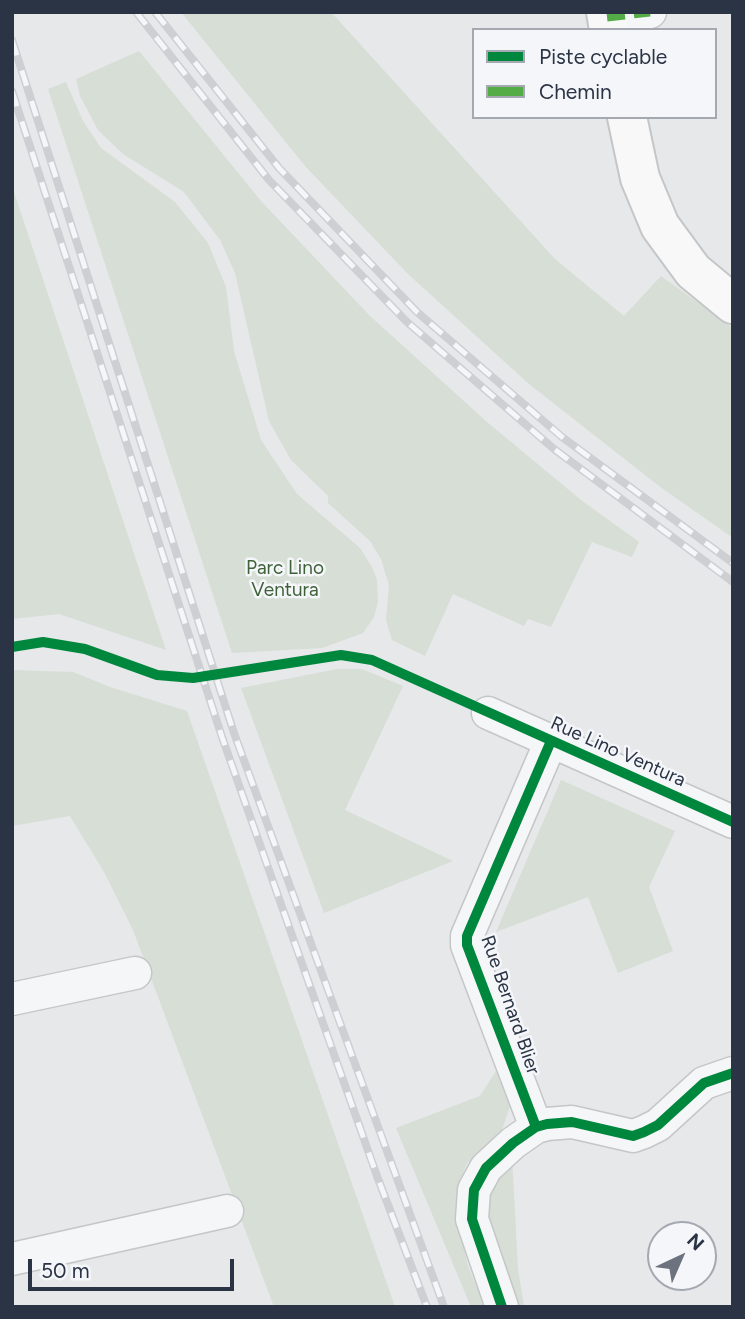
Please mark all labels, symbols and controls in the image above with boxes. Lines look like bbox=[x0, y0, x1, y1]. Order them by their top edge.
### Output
legend bbox=[472, 28, 717, 119]
text: Piste cyclable bbox=[539, 44, 667, 69]
text: Chemin bbox=[539, 79, 612, 104]
park label: Parc Lino Ventura bbox=[246, 557, 324, 601]
street label: Rue Lino Ventura bbox=[547, 712, 689, 792]
street label: Rue Bernard Blier bbox=[476, 933, 544, 1077]
north arrow bbox=[647, 1221, 717, 1291]
text: N bbox=[682, 1229, 709, 1255]
scale bar bbox=[32, 1246, 238, 1290]
text: 50 m bbox=[41, 1258, 90, 1283]

